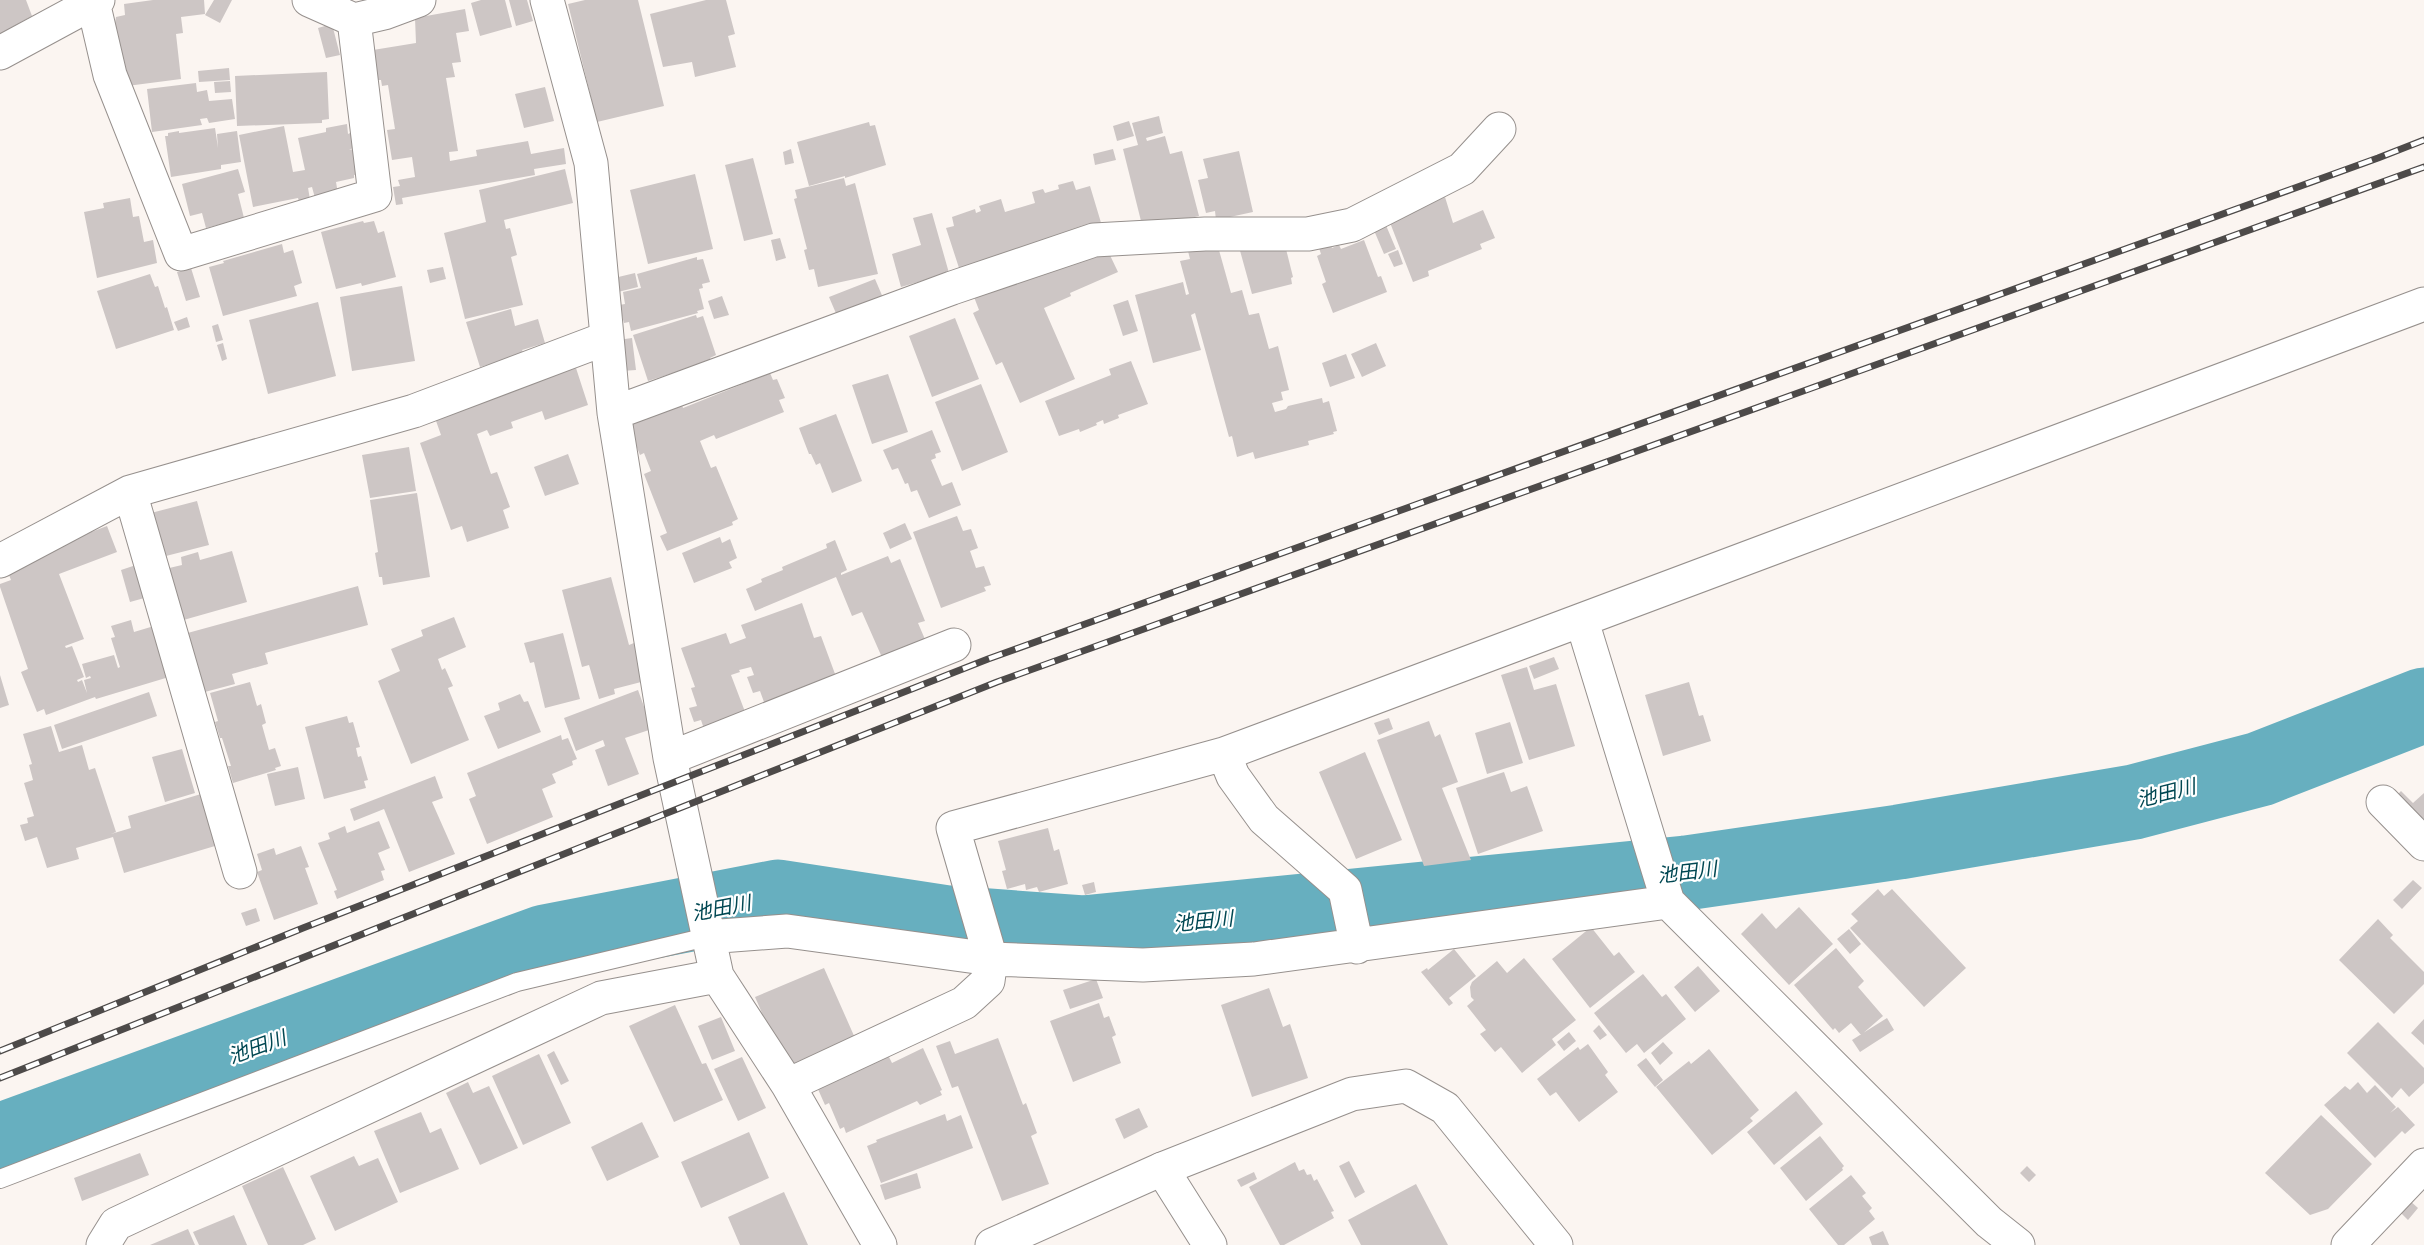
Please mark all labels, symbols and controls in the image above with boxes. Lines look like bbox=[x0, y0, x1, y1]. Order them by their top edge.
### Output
water label: 池田川 bbox=[2134, 773, 2200, 812]
water label: 池田川 bbox=[1656, 855, 1720, 888]
water label: 池田川 bbox=[689, 889, 755, 926]
water label: 池田川 bbox=[1172, 905, 1236, 936]
water label: 池田川 bbox=[224, 1024, 291, 1069]

